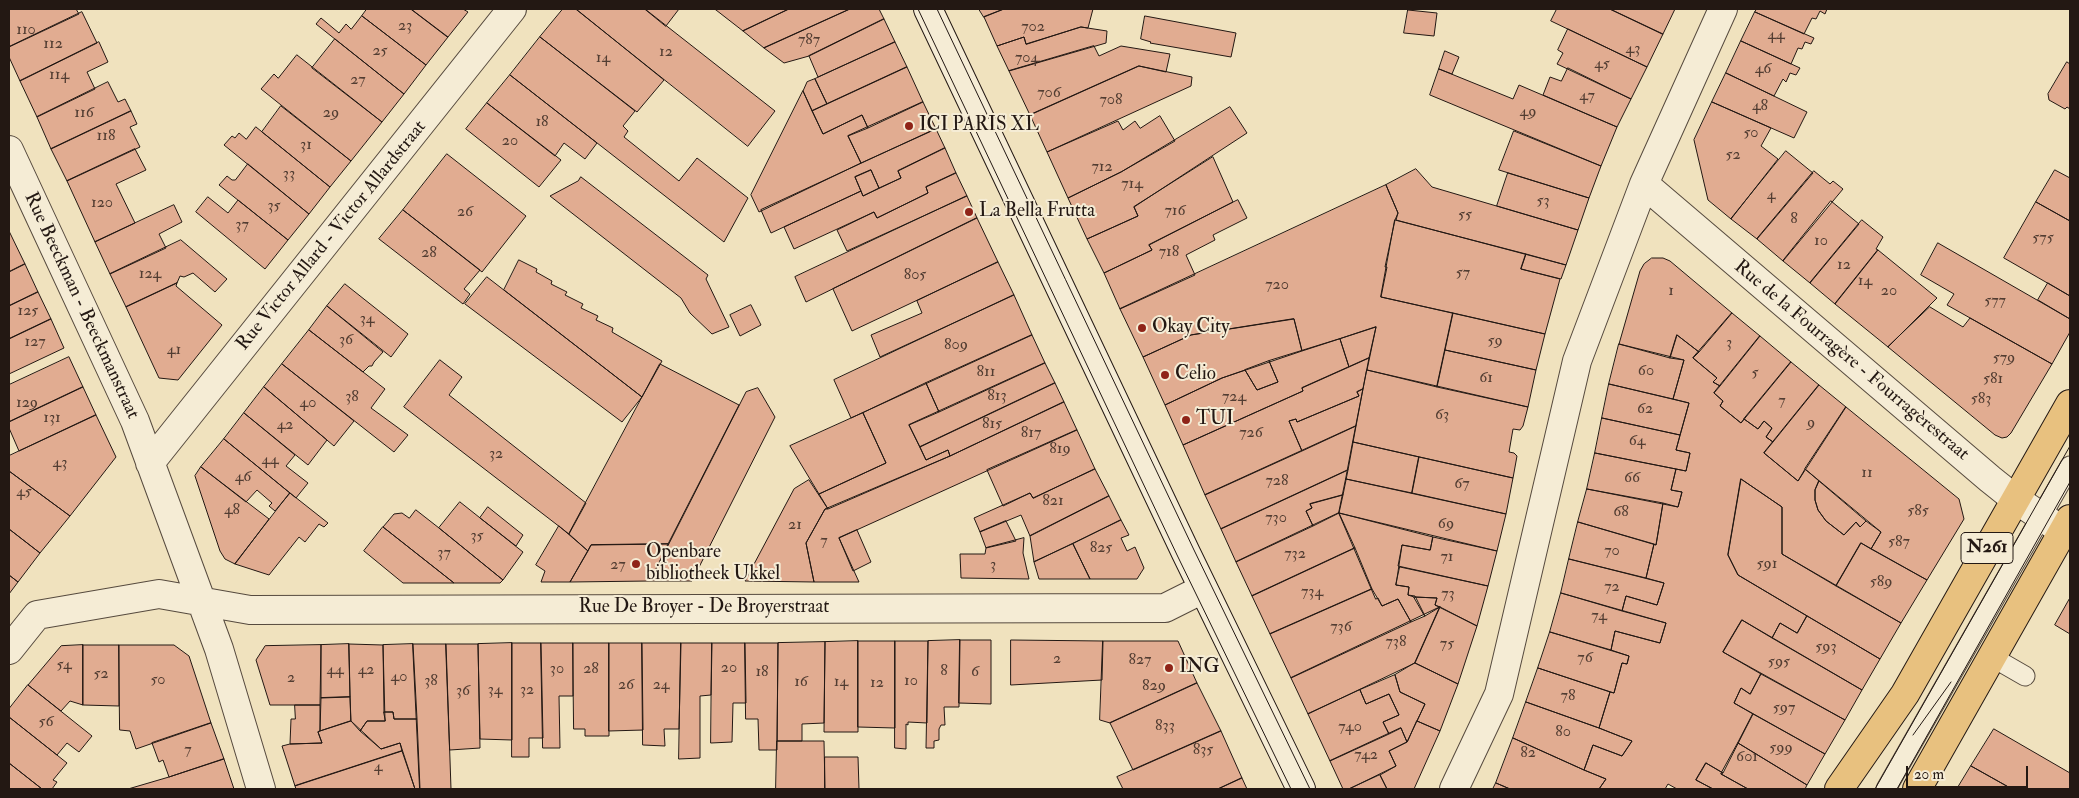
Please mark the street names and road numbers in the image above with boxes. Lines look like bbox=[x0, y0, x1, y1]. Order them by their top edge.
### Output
street label: Rue Victor Allard - Victor Allardstraat bbox=[232, 116, 432, 356]
street label: Rue Beeckman - Beeckmanstraat bbox=[18, 189, 144, 423]
street label: Rue de la Fourragère - Fourragèrestraat bbox=[1729, 256, 1973, 466]
road number: N261 bbox=[1961, 532, 2013, 564]
street label: Rue De Broyer - De Broyerstraat bbox=[579, 597, 829, 619]

